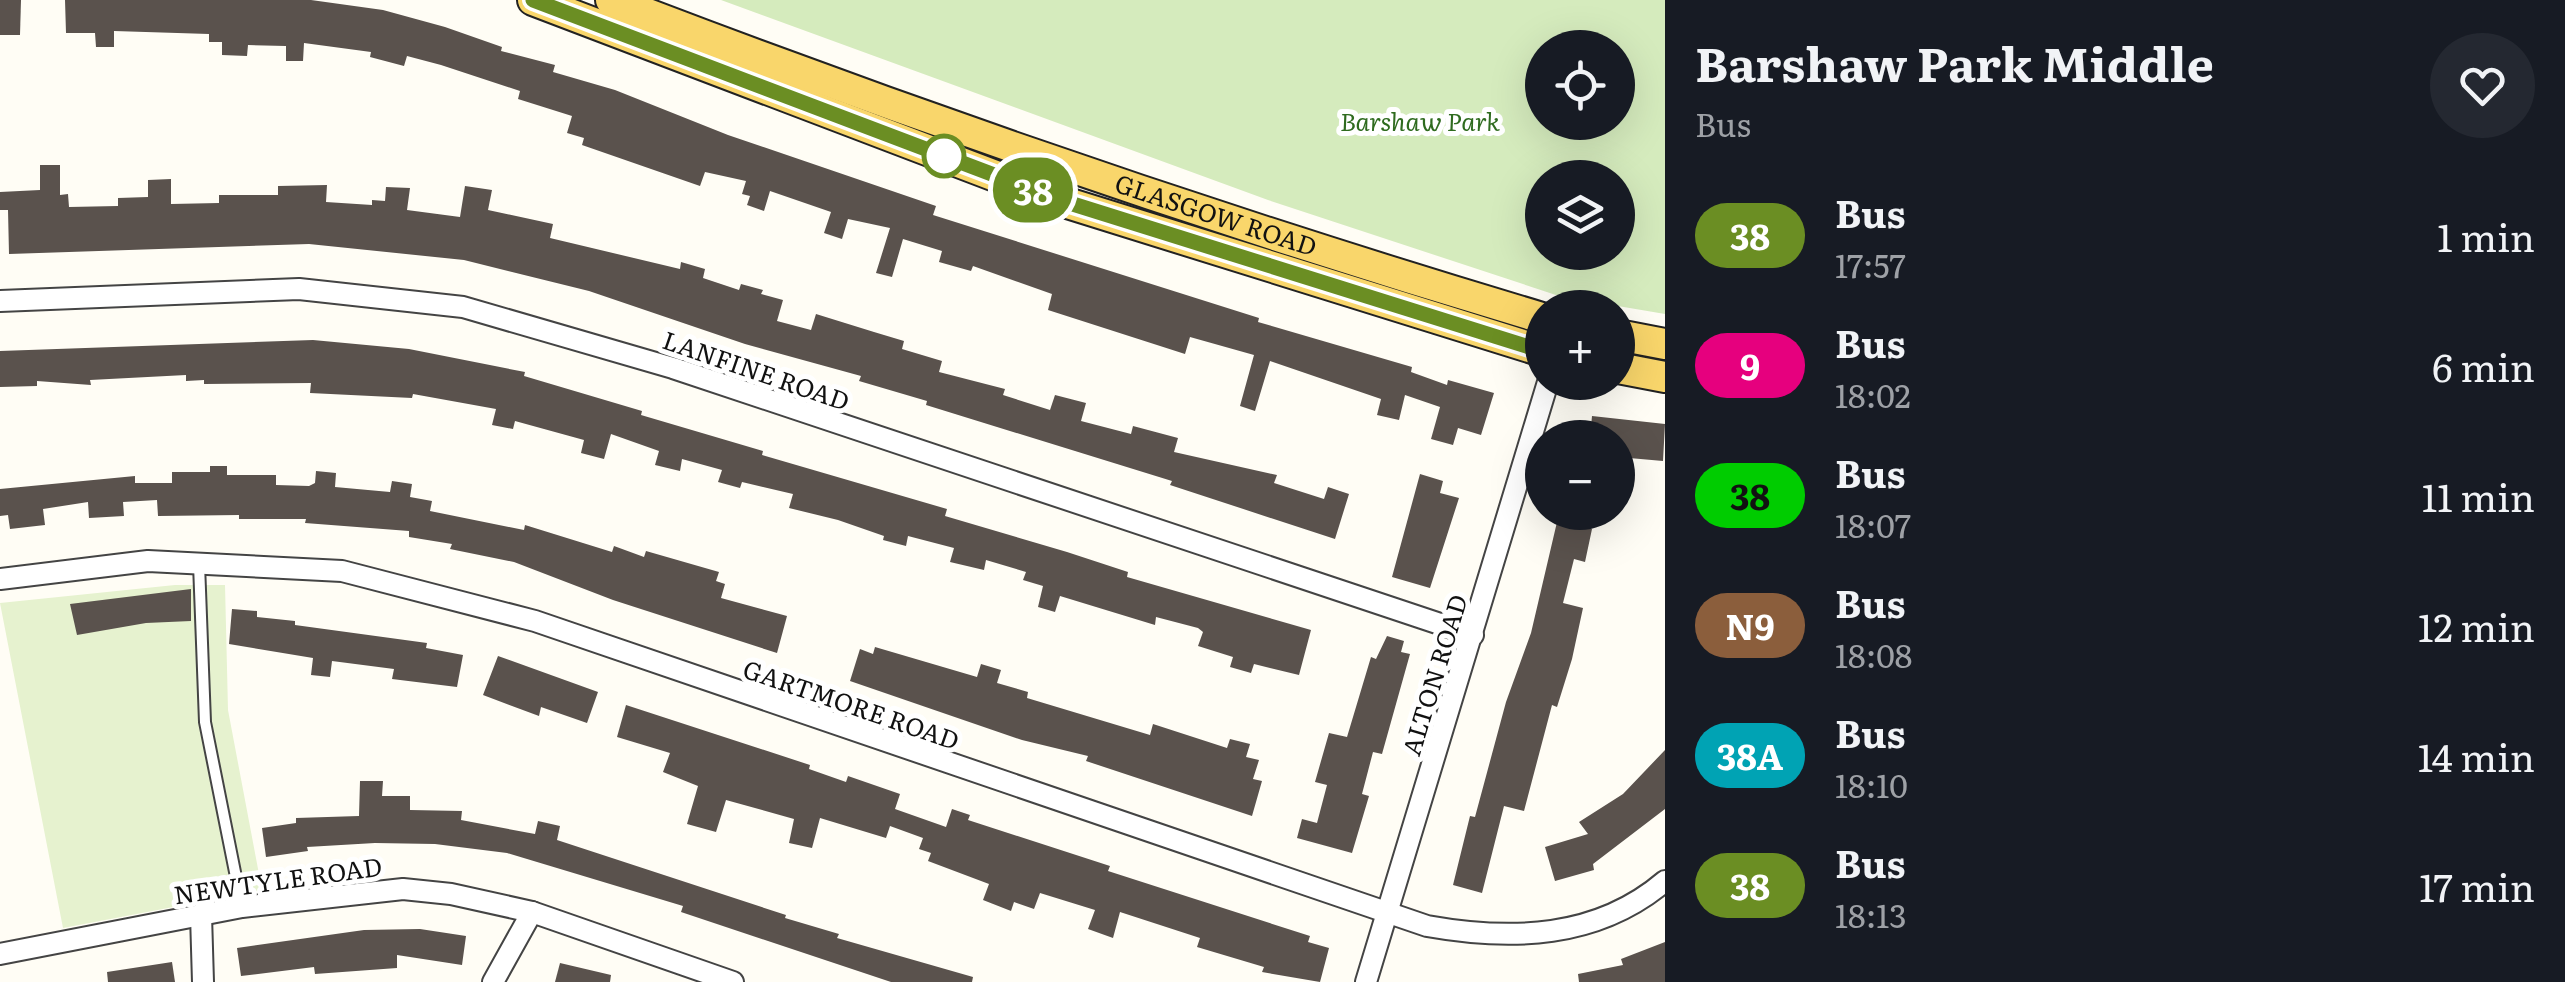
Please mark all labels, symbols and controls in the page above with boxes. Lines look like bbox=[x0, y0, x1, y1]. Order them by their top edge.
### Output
text: Barshaw Park Middle bbox=[1695, 26, 2214, 97]
map controls bbox=[1525, 30, 1635, 530]
button: locate bbox=[1525, 30, 1635, 140]
button: heart bbox=[2430, 33, 2535, 138]
text: Bus bbox=[1695, 99, 1751, 147]
park label: Barshaw Park bbox=[1340, 102, 1500, 139]
unlabelled marker bbox=[923, 135, 965, 177]
line badge: 38 bbox=[988, 158, 1078, 222]
button: layers bbox=[1525, 160, 1635, 270]
street label: GLASGOW ROAD bbox=[1110, 163, 1322, 264]
text: 38 bbox=[1013, 164, 1053, 216]
text: Bus bbox=[1835, 183, 1906, 240]
text: 1 min bbox=[2437, 207, 2535, 264]
text: 38 bbox=[1730, 209, 1770, 261]
text: 17:57 bbox=[1835, 240, 1906, 288]
button: + bbox=[1525, 290, 1635, 400]
text: Bus bbox=[1835, 313, 1906, 370]
street label: LANFINE ROAD bbox=[658, 320, 855, 419]
text: 6 min bbox=[2432, 337, 2535, 394]
text: 9 bbox=[1740, 339, 1760, 391]
text: 18:02 bbox=[1835, 370, 1911, 418]
button: − bbox=[1525, 420, 1635, 530]
text: Bus bbox=[1835, 443, 1906, 500]
text: 11 min bbox=[2422, 467, 2535, 524]
text: 38 bbox=[1730, 469, 1770, 521]
text: 18:07 bbox=[1835, 500, 1911, 548]
text: Bus bbox=[1835, 573, 1906, 630]
street label: ALTON ROAD bbox=[1391, 589, 1476, 760]
text: 12 min bbox=[2418, 597, 2535, 654]
text: N9 bbox=[1725, 599, 1775, 651]
text: 18:08 bbox=[1835, 630, 1912, 678]
street label: GARTMORE ROAD bbox=[738, 649, 965, 758]
text: Bus bbox=[1835, 703, 1906, 760]
text: 14 min bbox=[2418, 727, 2535, 784]
text: 38A bbox=[1717, 729, 1783, 781]
text: 18:10 bbox=[1835, 760, 1908, 808]
text: Bus bbox=[1835, 833, 1906, 890]
street label: NEWTYLE ROAD bbox=[171, 847, 384, 912]
text: 17 min bbox=[2419, 857, 2535, 914]
text: 38 bbox=[1730, 859, 1770, 911]
text: 18:13 bbox=[1835, 890, 1907, 938]

